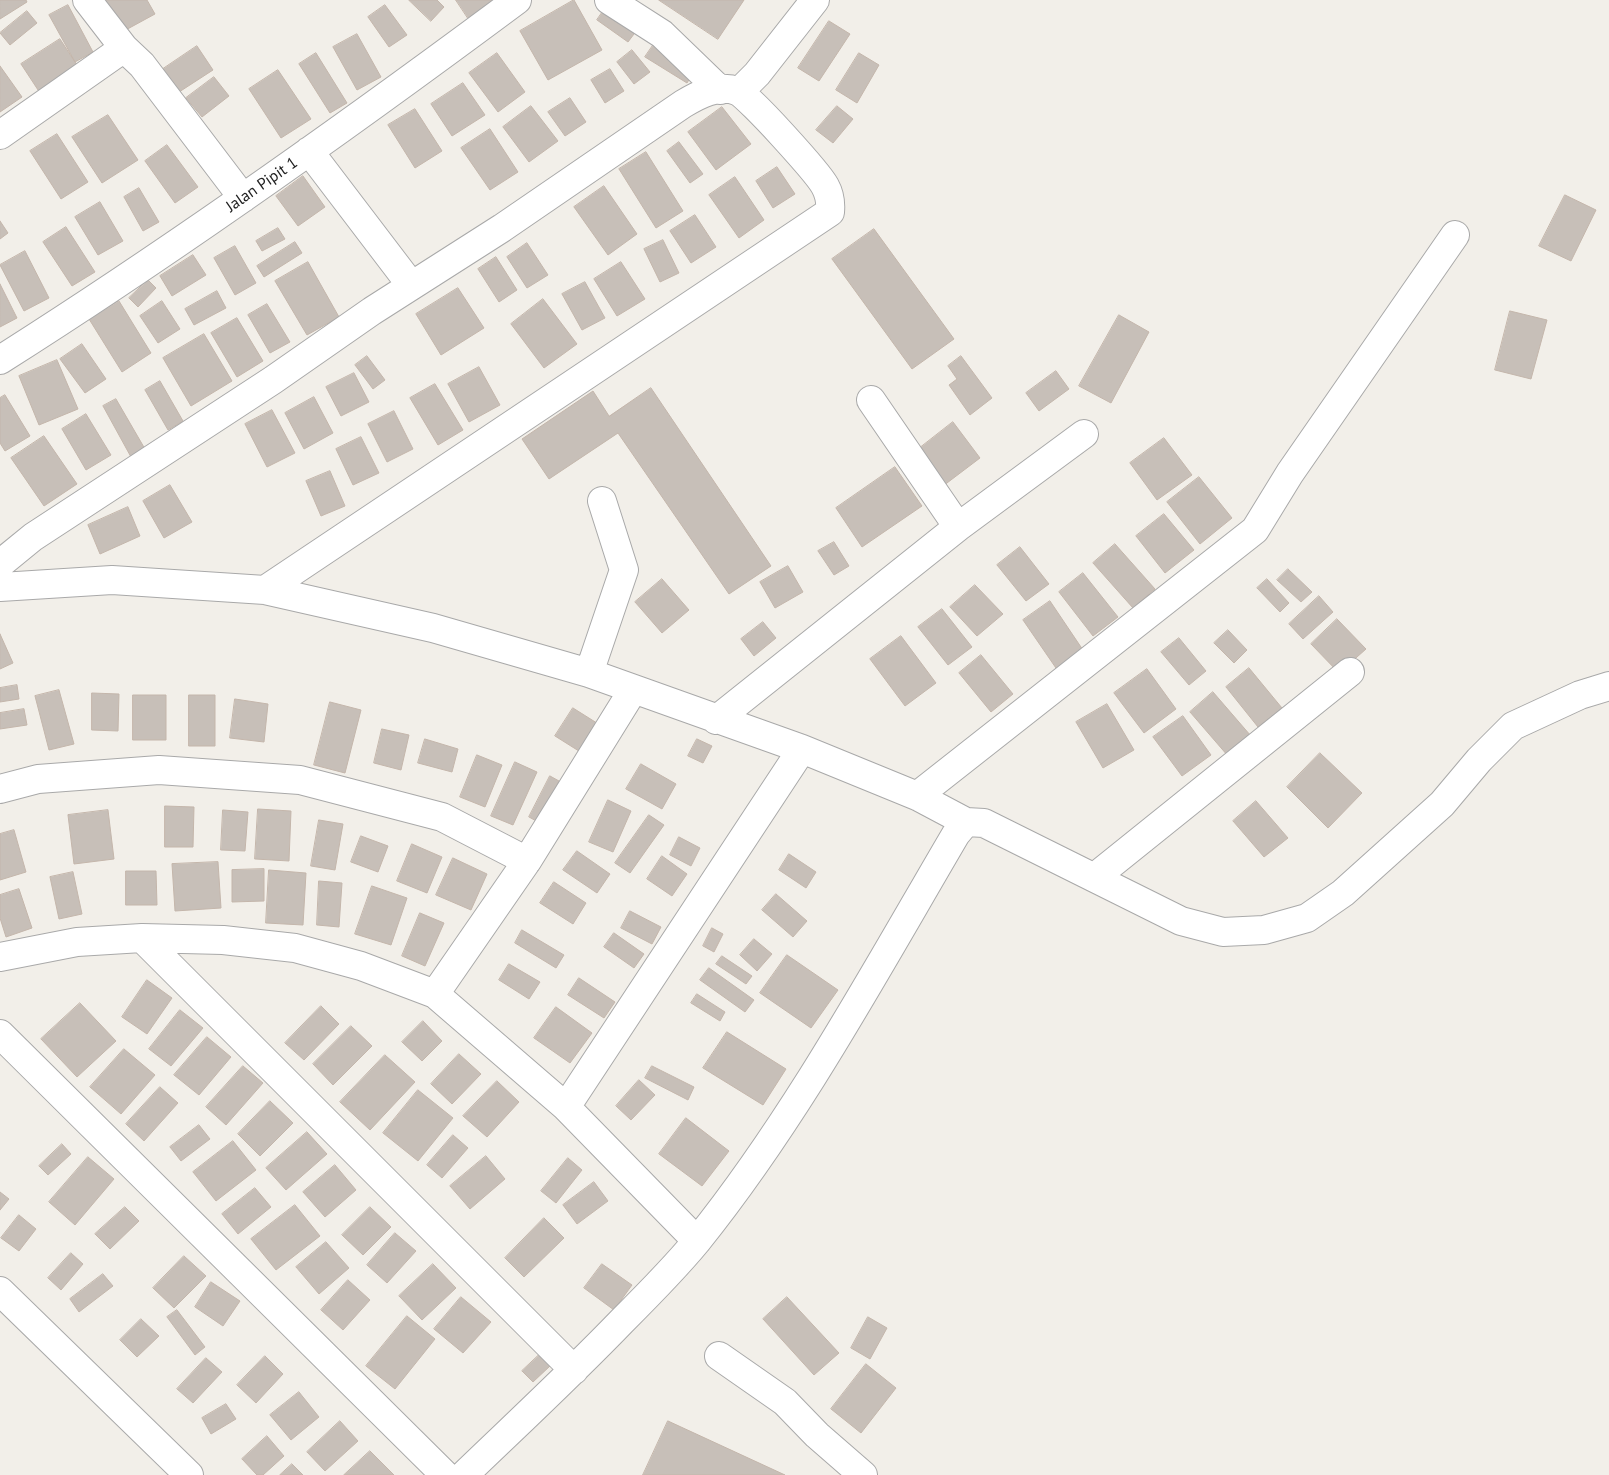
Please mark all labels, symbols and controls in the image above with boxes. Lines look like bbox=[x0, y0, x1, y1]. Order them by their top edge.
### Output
street label: Jalan Pipit 1 bbox=[223, 153, 301, 217]

